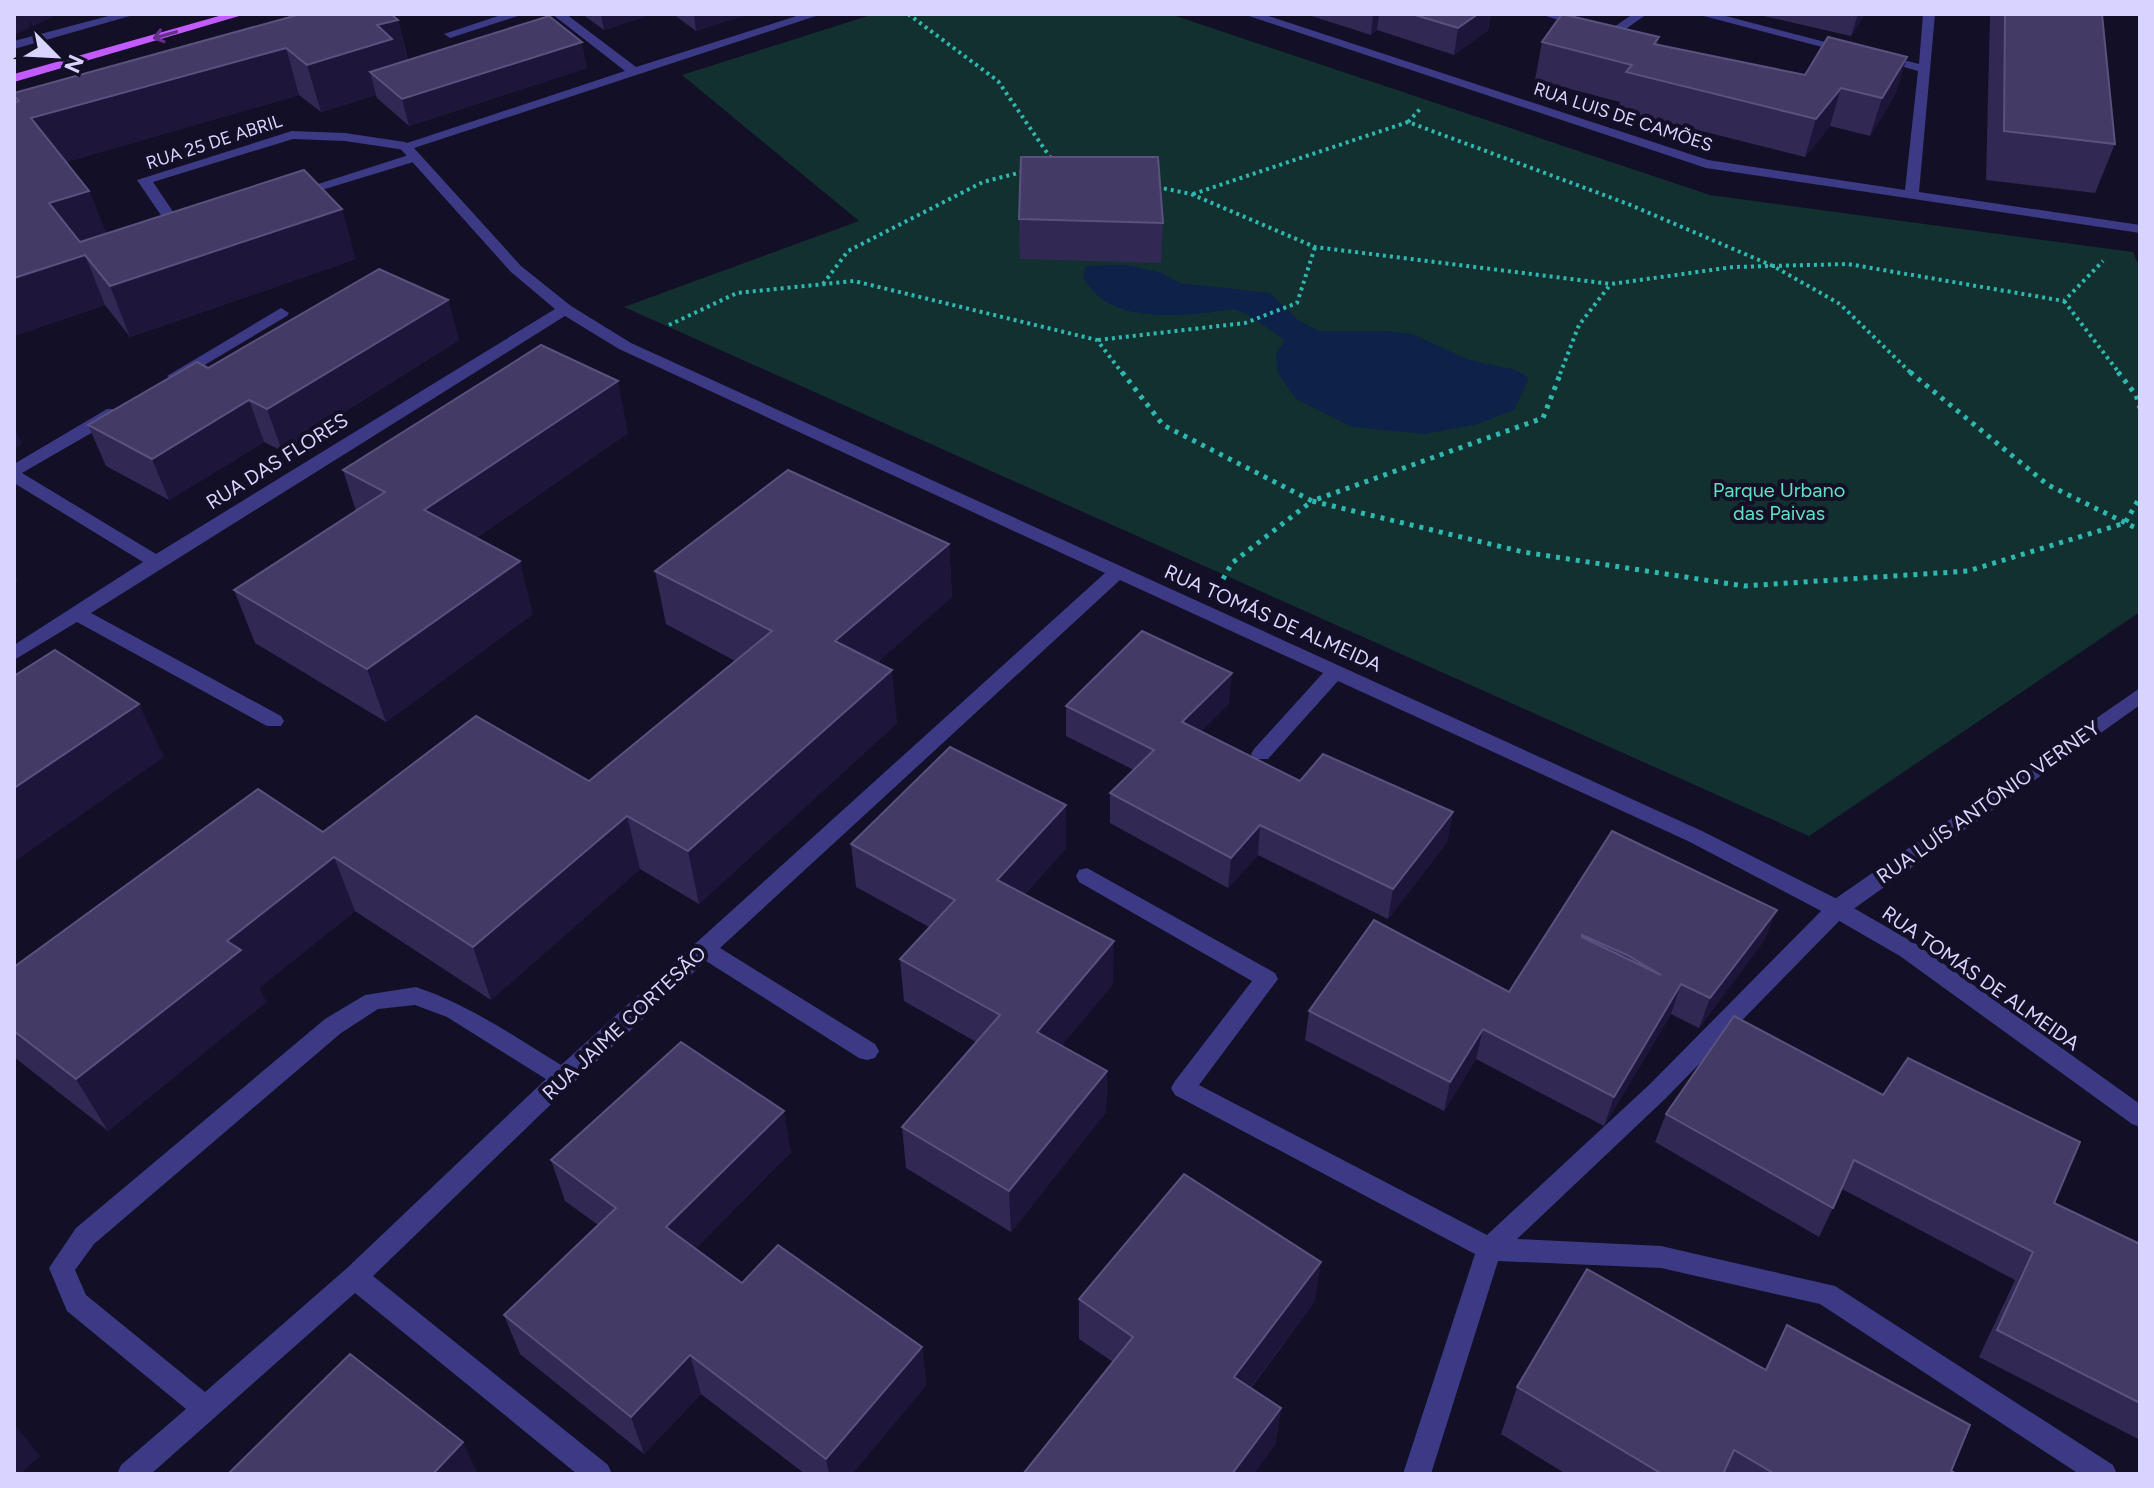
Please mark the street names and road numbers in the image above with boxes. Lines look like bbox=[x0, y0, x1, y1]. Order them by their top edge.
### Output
street label: RUA LUIS DE CAMÕES bbox=[1531, 78, 1715, 156]
street label: RUA 25 DE ABRIL bbox=[143, 109, 285, 174]
street label: RUA DAS FLORES bbox=[202, 408, 352, 514]
street label: RUA TOMÁS DE ALMEIDA bbox=[1161, 559, 1386, 677]
street label: RUA LUÍS ANTÓNIO VERNEY bbox=[1872, 716, 2104, 888]
street label: RUA TOMÁS DE ALMEIDA bbox=[1878, 901, 2085, 1056]
street label: RUA JAIME CORTESÃO bbox=[537, 941, 711, 1105]

